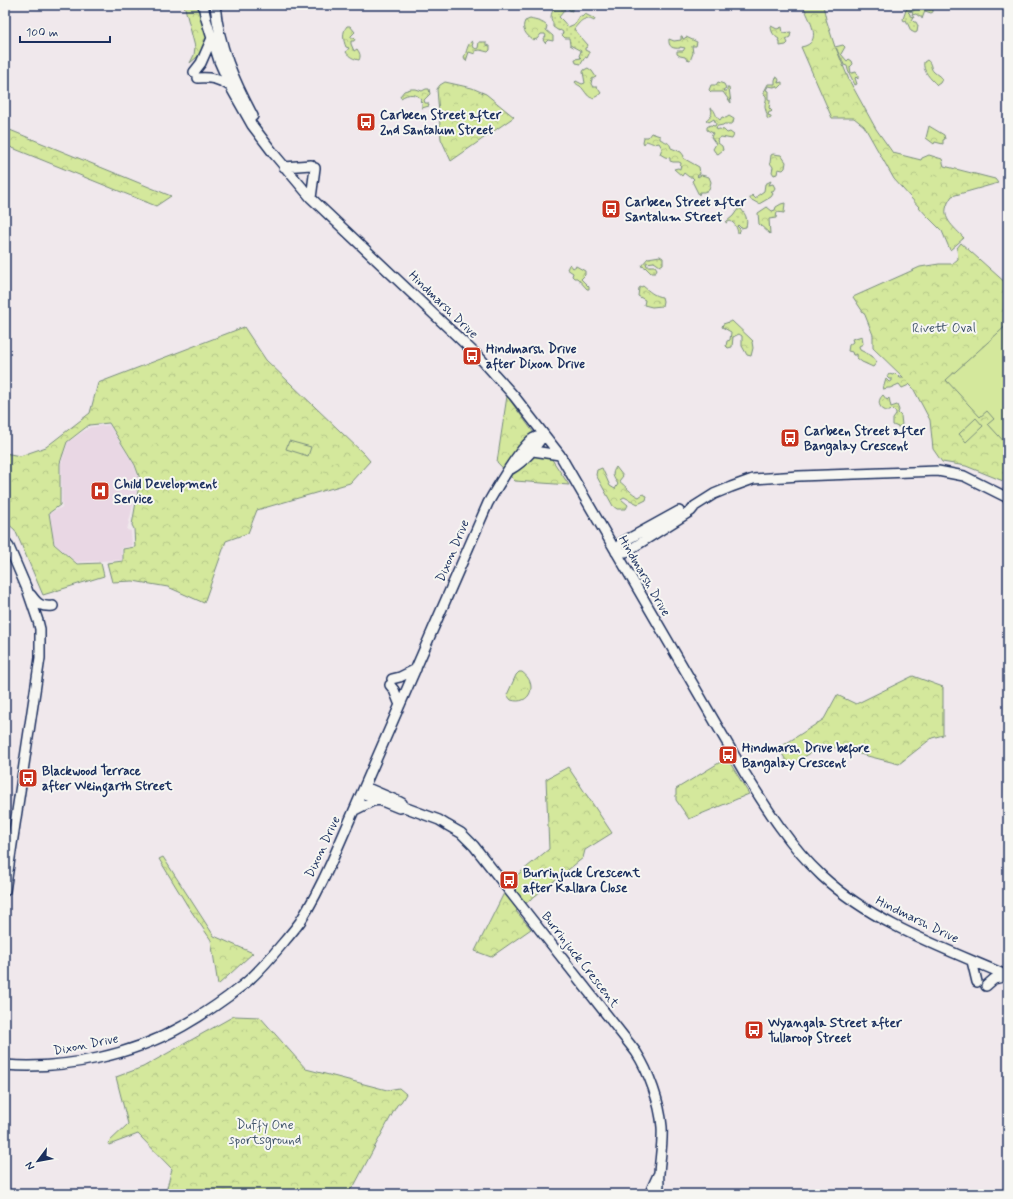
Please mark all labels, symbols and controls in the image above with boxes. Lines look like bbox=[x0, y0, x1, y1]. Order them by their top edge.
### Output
scale bar bbox=[20, 18, 110, 44]
text: 100 m bbox=[26, 25, 58, 41]
place label: Carbeen Street after 2nd Santalum Street bbox=[380, 107, 502, 139]
bus stop icon: Carbeen Street after 2nd Santalum Street bbox=[355, 111, 377, 133]
place label: Carbeen Street after Santalum Street bbox=[625, 194, 747, 226]
bus stop icon: Carbeen Street after Santalum Street bbox=[600, 198, 622, 220]
street label: Hindmarsh Drive bbox=[405, 267, 482, 343]
park label: Rivett Oval bbox=[912, 320, 976, 337]
place label: Hindmarsh Drive after Dixon Drive bbox=[486, 341, 585, 373]
bus stop icon: Hindmarsh Drive after Dixon Drive bbox=[461, 345, 483, 367]
place label: Carbeen Street after Bangalay Crescent bbox=[804, 423, 926, 457]
bus stop icon: Carbeen Street after Bangalay Crescent bbox=[779, 427, 801, 449]
place label: Child Development Service bbox=[114, 476, 217, 508]
hospital icon: Child Development Service bbox=[89, 480, 111, 502]
street label: Dixon Drive bbox=[432, 517, 474, 585]
street label: Hindmarsh Drive bbox=[614, 533, 674, 620]
place label: Hindmarsh Drive before Bangalay Crescent bbox=[742, 740, 870, 774]
bus stop icon: Hindmarsh Drive before Bangalay Crescent bbox=[717, 744, 739, 766]
place label: Blackwood Terrace after Weingarth Street bbox=[42, 763, 173, 798]
bus stop icon: Blackwood Terrace after Weingarth Street bbox=[17, 767, 39, 789]
street label: Dixon Drive bbox=[301, 813, 345, 881]
place label: Burrinjuck Crescent after Kallara Close bbox=[523, 865, 641, 897]
bus stop icon: Burrinjuck Crescent after Kallara Close bbox=[498, 869, 520, 891]
street label: Hindmarsh Drive bbox=[873, 893, 962, 948]
street label: Burrinjuck Crescent bbox=[537, 909, 623, 1012]
place label: Wyangala Street after Tullaroop Street bbox=[767, 1015, 903, 1047]
bus stop icon: Wyangala Street after Tullaroop Street bbox=[743, 1019, 765, 1041]
street label: Dixon Drive bbox=[52, 1030, 120, 1060]
park label: Duffy One sportsground bbox=[229, 1117, 301, 1150]
north arrow bbox=[18, 1141, 58, 1181]
text: N bbox=[22, 1159, 38, 1173]

